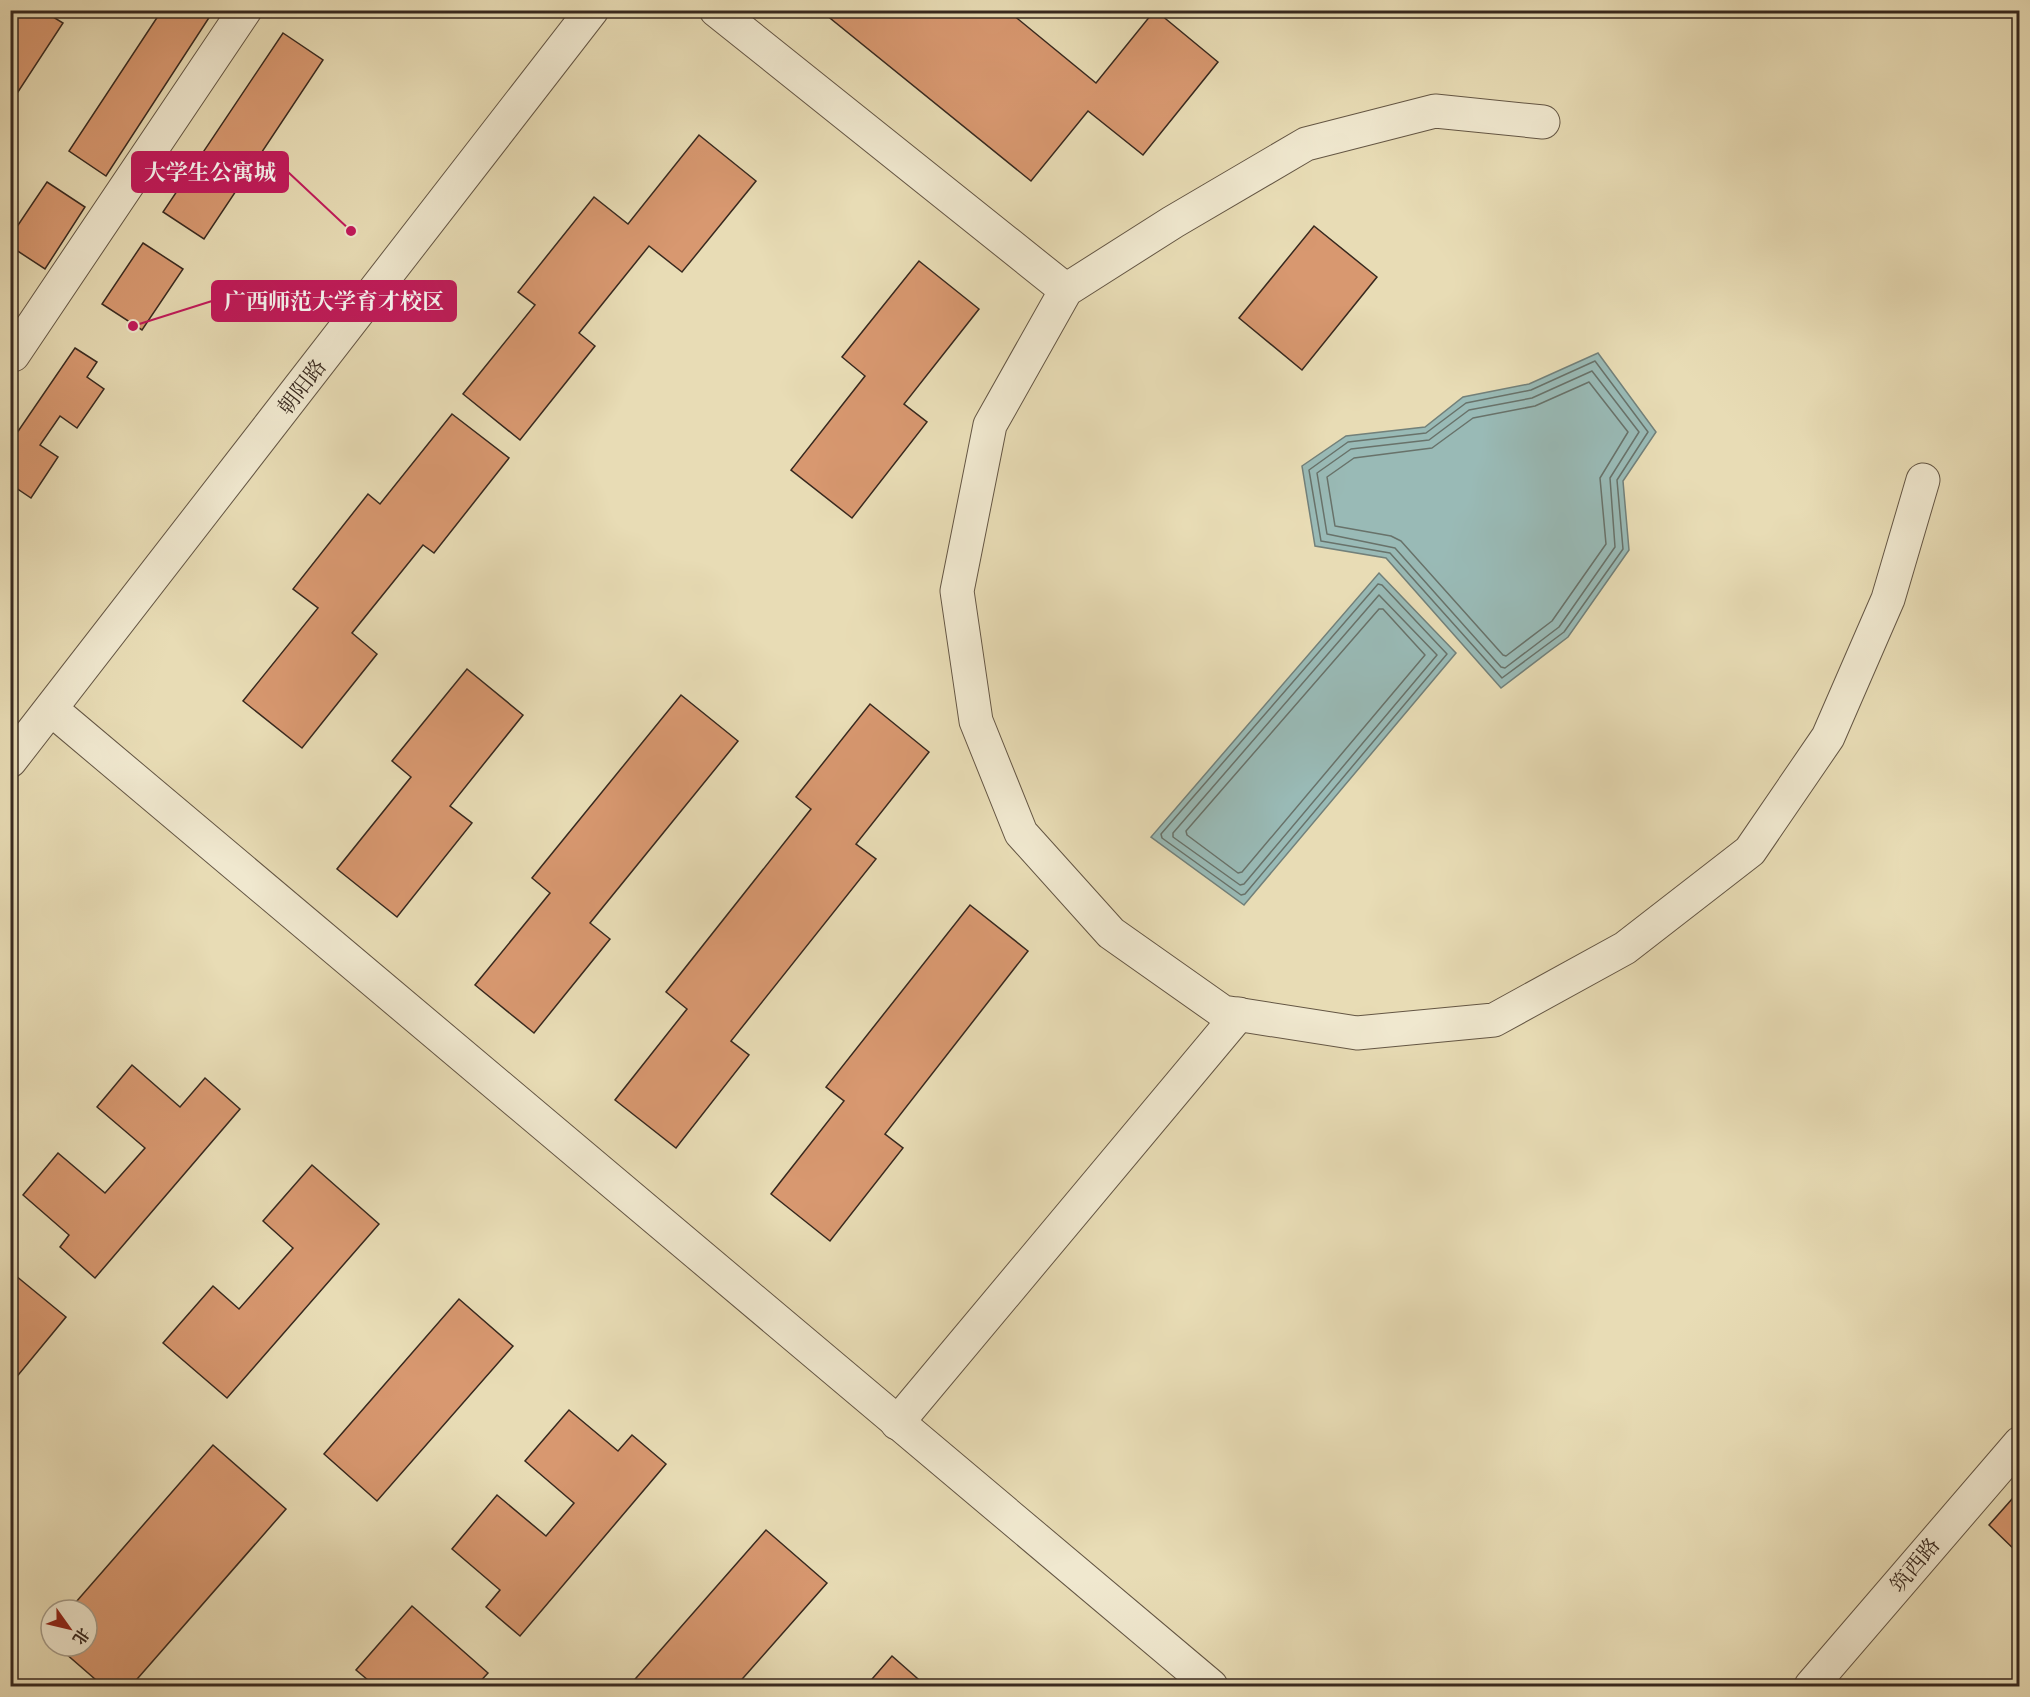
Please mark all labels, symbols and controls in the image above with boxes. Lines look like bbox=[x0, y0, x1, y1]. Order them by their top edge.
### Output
callout: 大学生公寓城 bbox=[132, 152, 288, 192]
text: 大学生公寓城 bbox=[144, 160, 276, 187]
callout: 广西师范大学育才校区 bbox=[212, 281, 456, 321]
text: 广西师范大学育才校区 bbox=[224, 289, 444, 316]
street label: 朝阳路 bbox=[273, 355, 332, 420]
street label: 筑西路 bbox=[1886, 1533, 1946, 1598]
north arrow bbox=[39, 1598, 99, 1658]
text: 北 bbox=[68, 1624, 93, 1648]

